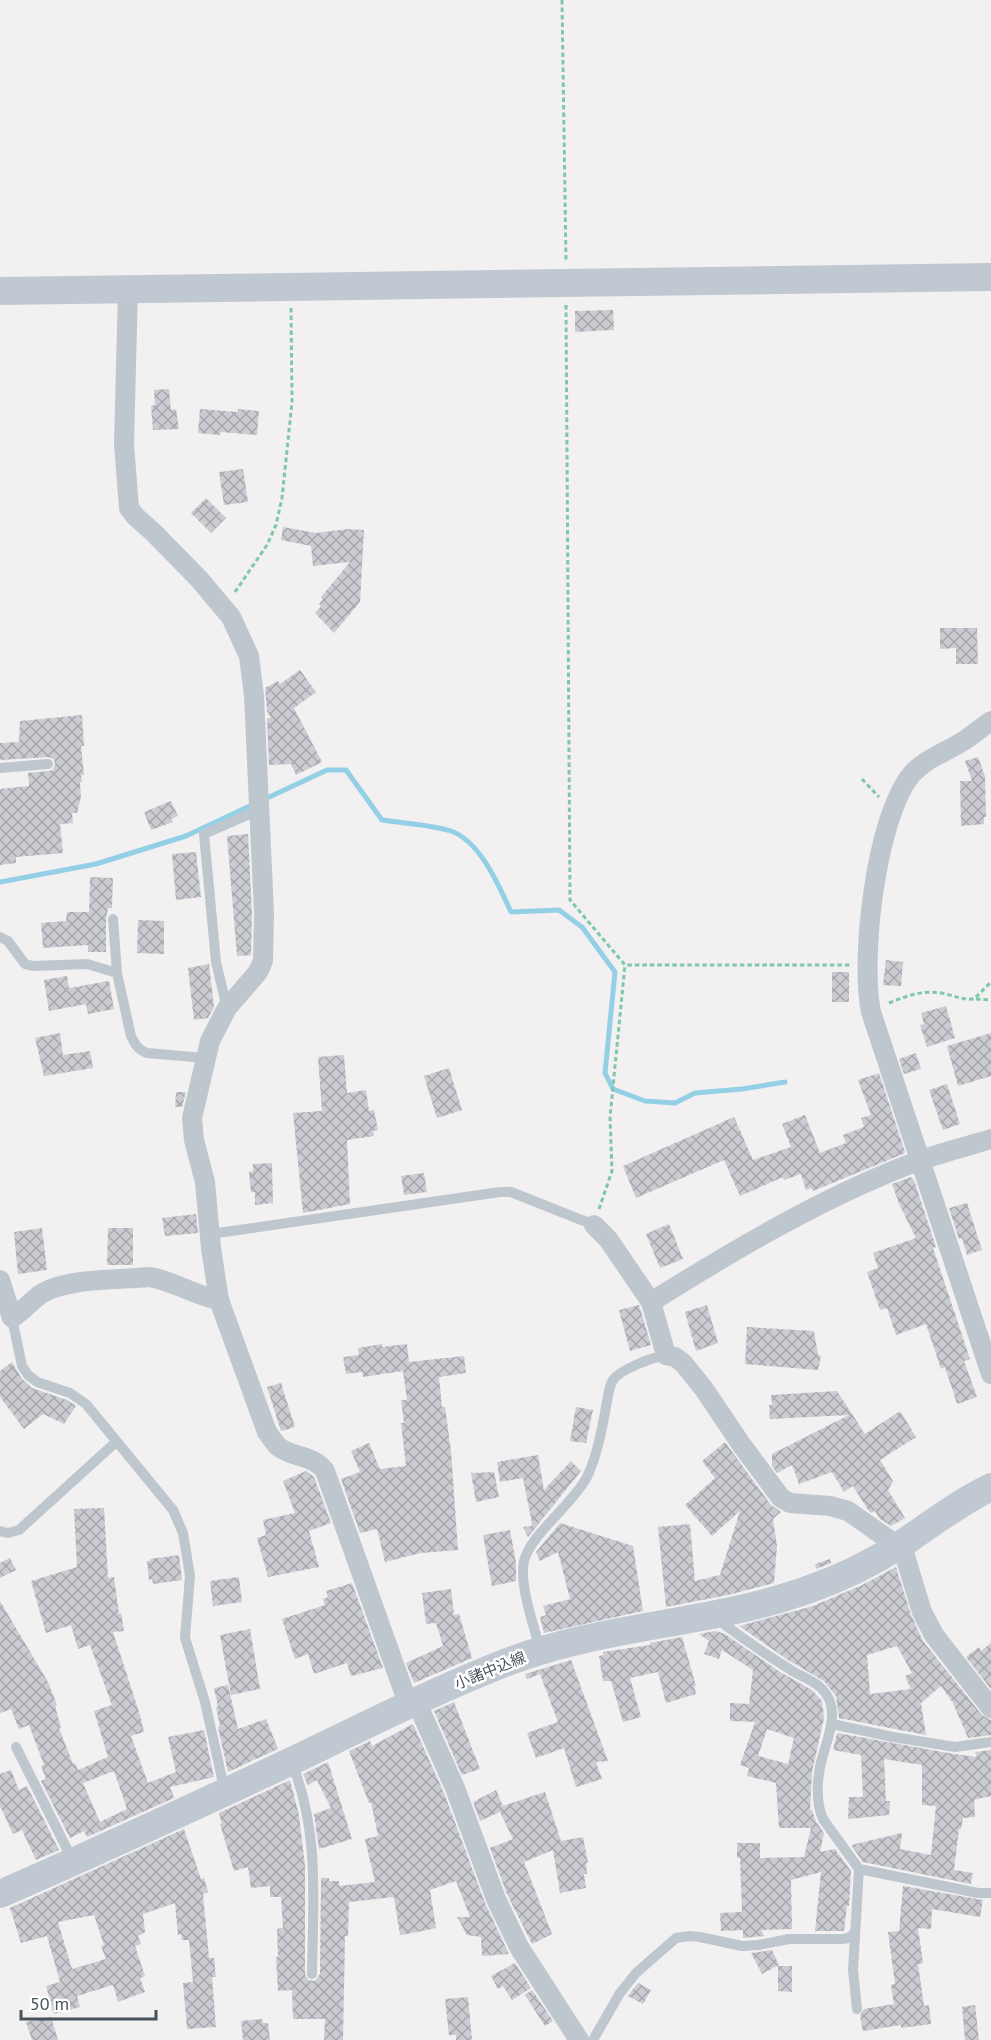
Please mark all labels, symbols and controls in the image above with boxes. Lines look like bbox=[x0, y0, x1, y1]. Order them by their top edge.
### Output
street label: 小諸中込線 bbox=[452, 1647, 528, 1693]
scale bar bbox=[21, 1983, 156, 2021]
text: 50 m bbox=[30, 1992, 69, 2015]

